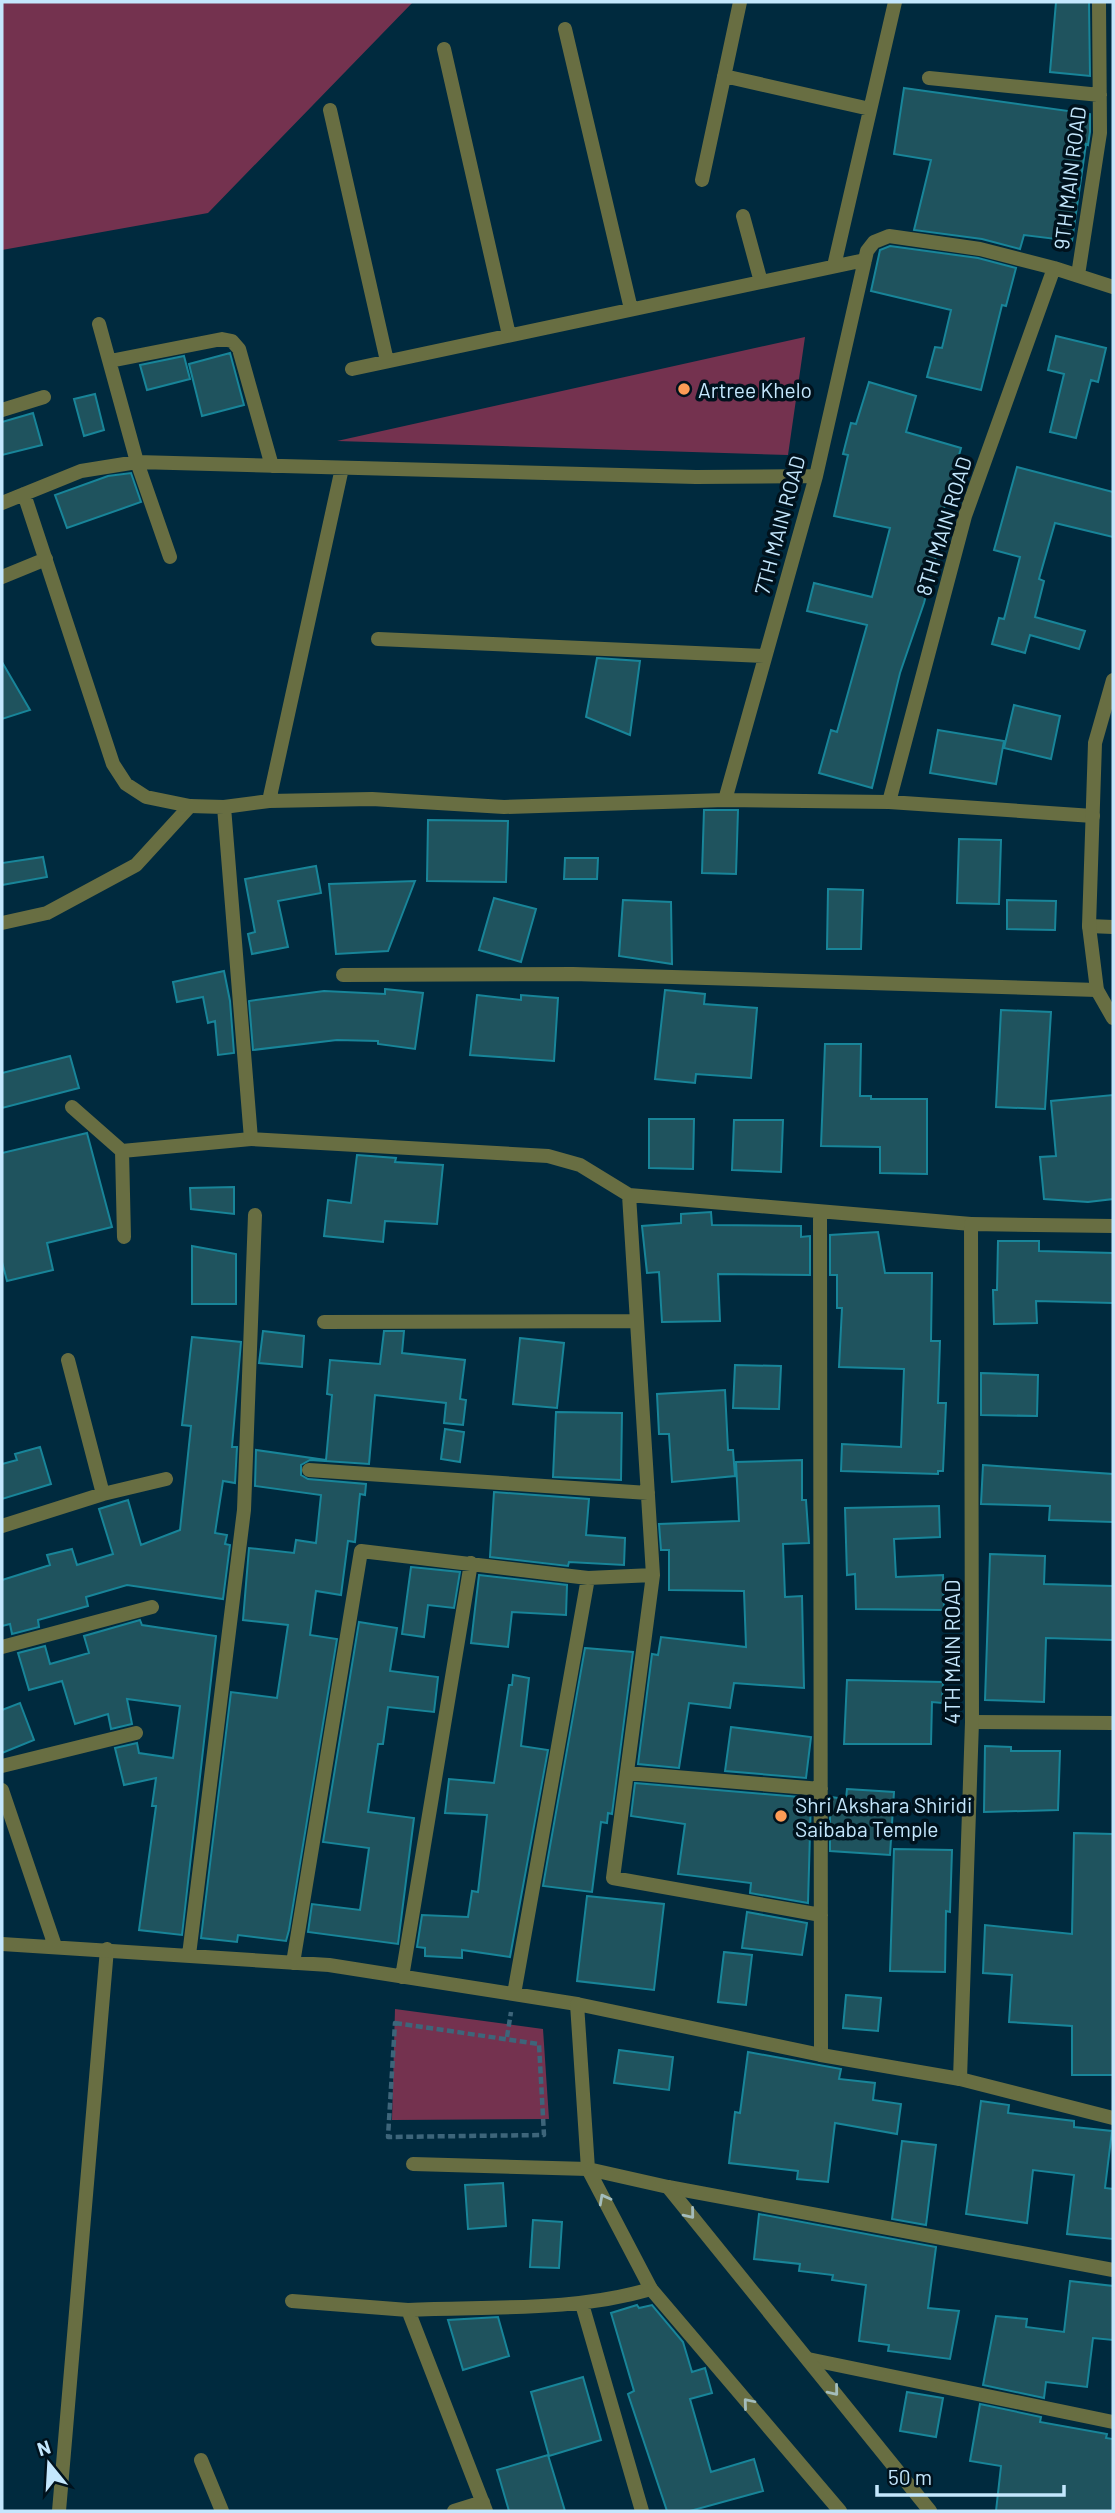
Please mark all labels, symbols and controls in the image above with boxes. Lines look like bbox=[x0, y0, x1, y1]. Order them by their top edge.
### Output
street label: 9TH MAIN ROAD bbox=[1048, 105, 1090, 251]
place label: Artree Khelo bbox=[698, 377, 812, 402]
marker: Artree Khelo bbox=[676, 381, 692, 397]
street label: 7TH MAIN ROAD bbox=[748, 453, 810, 597]
street label: 8TH MAIN ROAD bbox=[910, 453, 976, 599]
street label: 4TH MAIN ROAD bbox=[939, 1580, 964, 1724]
place label: Shri Akshara Shiridi Saibaba Temple bbox=[795, 1792, 972, 1841]
marker: Shri Akshara Shiridi Saibaba Temple bbox=[773, 1808, 789, 1824]
one-way arrow bbox=[598, 2194, 612, 2206]
one-way arrow bbox=[682, 2207, 695, 2219]
one-way arrow bbox=[825, 2384, 838, 2396]
one-way arrow bbox=[744, 2399, 756, 2412]
north arrow bbox=[14, 2429, 84, 2499]
text: N bbox=[34, 2434, 53, 2460]
scale bar bbox=[877, 2454, 1064, 2498]
text: 50 m bbox=[888, 2464, 932, 2489]

